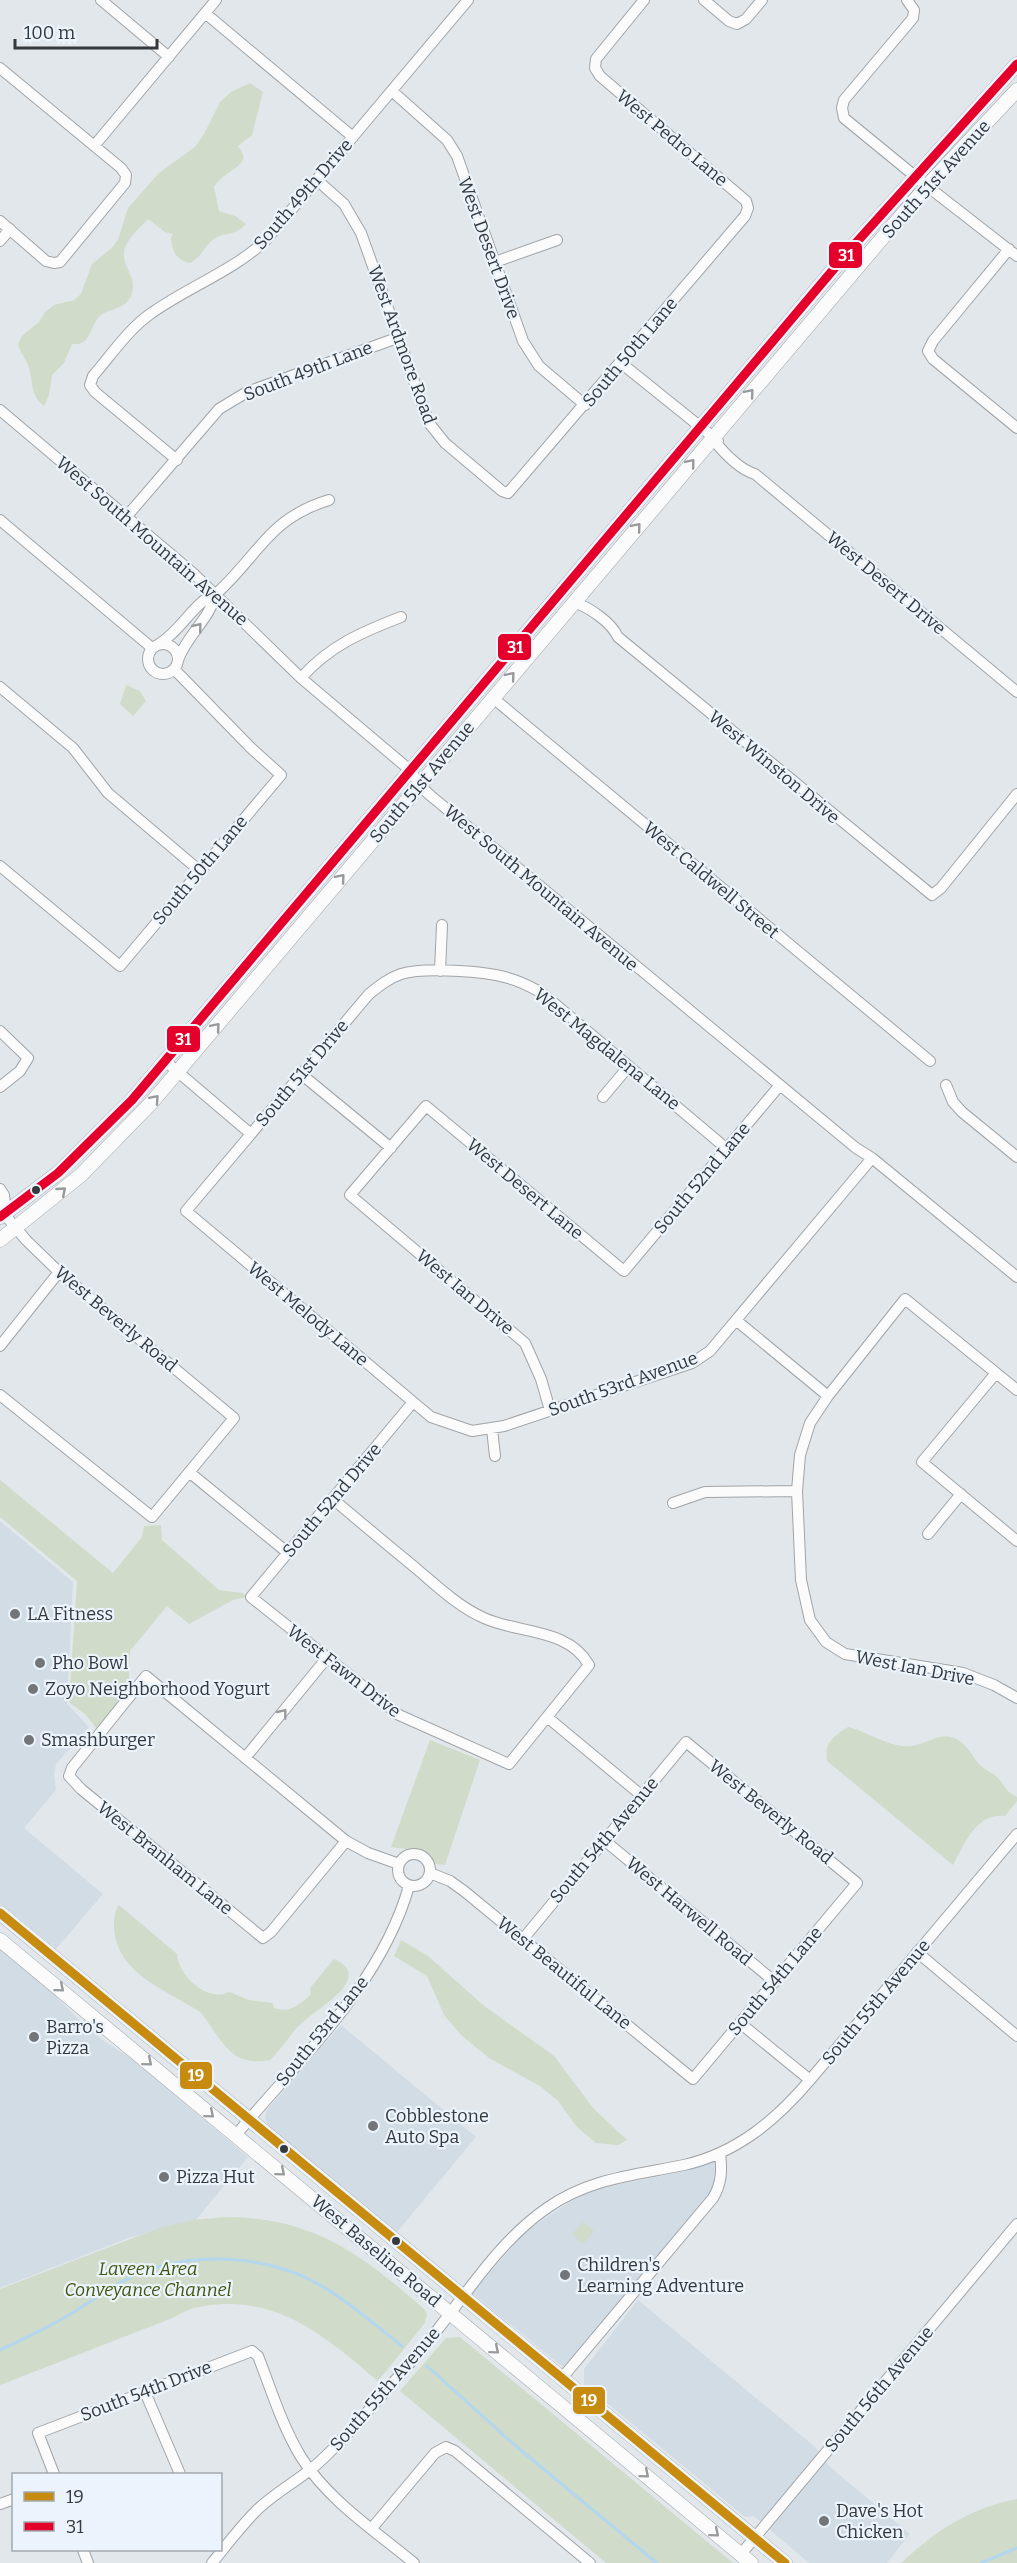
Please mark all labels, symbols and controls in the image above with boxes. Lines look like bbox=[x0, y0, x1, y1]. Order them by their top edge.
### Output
scale bar bbox=[15, 12, 158, 50]
text: 100 m bbox=[24, 22, 75, 44]
street label: West Pedro Lane bbox=[612, 85, 732, 191]
street label: South 51st Avenue bbox=[877, 115, 995, 243]
street label: South 49th Drive bbox=[249, 134, 357, 254]
street label: West Desert Drive bbox=[453, 174, 525, 322]
line badge: 31 bbox=[828, 241, 863, 269]
text: 31 bbox=[838, 246, 854, 265]
street label: West Ardmore Road bbox=[363, 263, 441, 428]
street label: South 50th Lane bbox=[578, 293, 682, 411]
street label: South 49th Lane bbox=[240, 336, 376, 406]
one-way arrow bbox=[743, 389, 754, 400]
street label: West South Mountain Avenue bbox=[51, 452, 253, 630]
one-way arrow bbox=[683, 459, 694, 470]
one-way arrow bbox=[630, 523, 641, 534]
street label: West Desert Drive bbox=[822, 527, 950, 639]
one-way arrow bbox=[191, 623, 202, 634]
line badge: 31 bbox=[497, 633, 532, 661]
text: 31 bbox=[507, 638, 523, 657]
one-way arrow bbox=[504, 672, 515, 683]
street label: West Winston Drive bbox=[704, 706, 844, 828]
street label: South 51st Avenue bbox=[365, 717, 479, 847]
street label: West South Mountain Avenue bbox=[439, 800, 643, 976]
street label: South 50th Lane bbox=[148, 811, 252, 929]
street label: West Caldwell Street bbox=[638, 817, 784, 944]
one-way arrow bbox=[334, 874, 345, 885]
street label: West Magdalena Lane bbox=[529, 983, 685, 1115]
street label: South 51st Drive bbox=[251, 1015, 353, 1131]
one-way arrow bbox=[208, 1023, 219, 1034]
line badge: 31 bbox=[166, 1025, 201, 1053]
text: 31 bbox=[175, 1030, 191, 1049]
one-way arrow bbox=[148, 1095, 159, 1106]
street label: South 52nd Lane bbox=[649, 1118, 755, 1238]
street label: West Desert Lane bbox=[462, 1134, 588, 1244]
unlabelled marker bbox=[30, 1184, 42, 1196]
one-way arrow bbox=[55, 1188, 66, 1199]
street label: West Ian Drive bbox=[412, 1245, 518, 1339]
street label: West Melody Lane bbox=[243, 1257, 373, 1371]
street label: West Beverly Road bbox=[50, 1261, 182, 1377]
street label: South 53rd Avenue bbox=[545, 1347, 701, 1421]
street label: South 52nd Drive bbox=[278, 1438, 386, 1562]
place label: LA Fitness bbox=[27, 1603, 113, 1625]
marker: LA Fitness bbox=[8, 1607, 22, 1621]
street label: West Fawn Drive bbox=[283, 1620, 405, 1722]
street label: West Ian Drive bbox=[854, 1646, 976, 1690]
place label: Pho Bowl bbox=[52, 1652, 128, 1674]
marker: Pho Bowl bbox=[33, 1656, 47, 1670]
place label: Zoyo Neighborhood Yogurt bbox=[45, 1678, 270, 1700]
marker: Zoyo Neighborhood Yogurt bbox=[26, 1682, 40, 1696]
one-way arrow bbox=[275, 1709, 286, 1720]
place label: Smashburger bbox=[41, 1729, 155, 1751]
marker: Smashburger bbox=[22, 1733, 36, 1747]
street label: West Beverly Road bbox=[704, 1755, 838, 1869]
street label: South 54th Avenue bbox=[545, 1773, 663, 1907]
street label: West Branham Lane bbox=[93, 1797, 237, 1919]
street label: West Harwell Road bbox=[621, 1852, 757, 1970]
street label: West Beautiful Lane bbox=[492, 1912, 636, 2034]
street label: South 54th Lane bbox=[723, 1922, 827, 2040]
street label: South 55th Avenue bbox=[817, 1935, 935, 2069]
street label: South 53rd Lane bbox=[271, 1972, 373, 2090]
one-way arrow bbox=[53, 1981, 64, 1992]
place label: Barro's Pizza bbox=[46, 2016, 104, 2059]
marker: Barro's Pizza bbox=[27, 2030, 41, 2044]
one-way arrow bbox=[142, 2055, 153, 2066]
line badge: 19 bbox=[179, 2061, 213, 2090]
text: 19 bbox=[188, 2066, 204, 2085]
place label: Cobblestone Auto Spa bbox=[385, 2105, 489, 2148]
one-way arrow bbox=[203, 2106, 214, 2117]
marker: Cobblestone Auto Spa bbox=[366, 2119, 380, 2133]
unlabelled marker bbox=[278, 2143, 290, 2155]
one-way arrow bbox=[274, 2165, 285, 2176]
place label: Pizza Hut bbox=[176, 2166, 255, 2188]
marker: Pizza Hut bbox=[157, 2170, 171, 2184]
street label: West Baseline Road bbox=[307, 2190, 446, 2312]
unlabelled marker bbox=[390, 2235, 402, 2247]
place label: Children's Learning Adventure bbox=[577, 2254, 744, 2297]
park label: Laveen Area Conveyance Channel bbox=[65, 2258, 232, 2301]
marker: Children's Learning Adventure bbox=[558, 2268, 572, 2282]
street label: South 56th Avenue bbox=[820, 2321, 938, 2457]
street label: South 55th Avenue bbox=[325, 2323, 445, 2455]
one-way arrow bbox=[488, 2342, 499, 2353]
street label: South 54th Drive bbox=[77, 2356, 215, 2426]
line badge: 19 bbox=[572, 2386, 606, 2415]
text: 19 bbox=[581, 2391, 597, 2410]
one-way arrow bbox=[638, 2467, 649, 2478]
legend bbox=[12, 2473, 222, 2551]
text: 19 bbox=[66, 2486, 84, 2508]
place label: Dave's Hot Chicken bbox=[836, 2500, 924, 2543]
marker: Dave's Hot Chicken bbox=[817, 2514, 831, 2528]
text: 31 bbox=[66, 2516, 84, 2538]
one-way arrow bbox=[709, 2526, 720, 2537]

